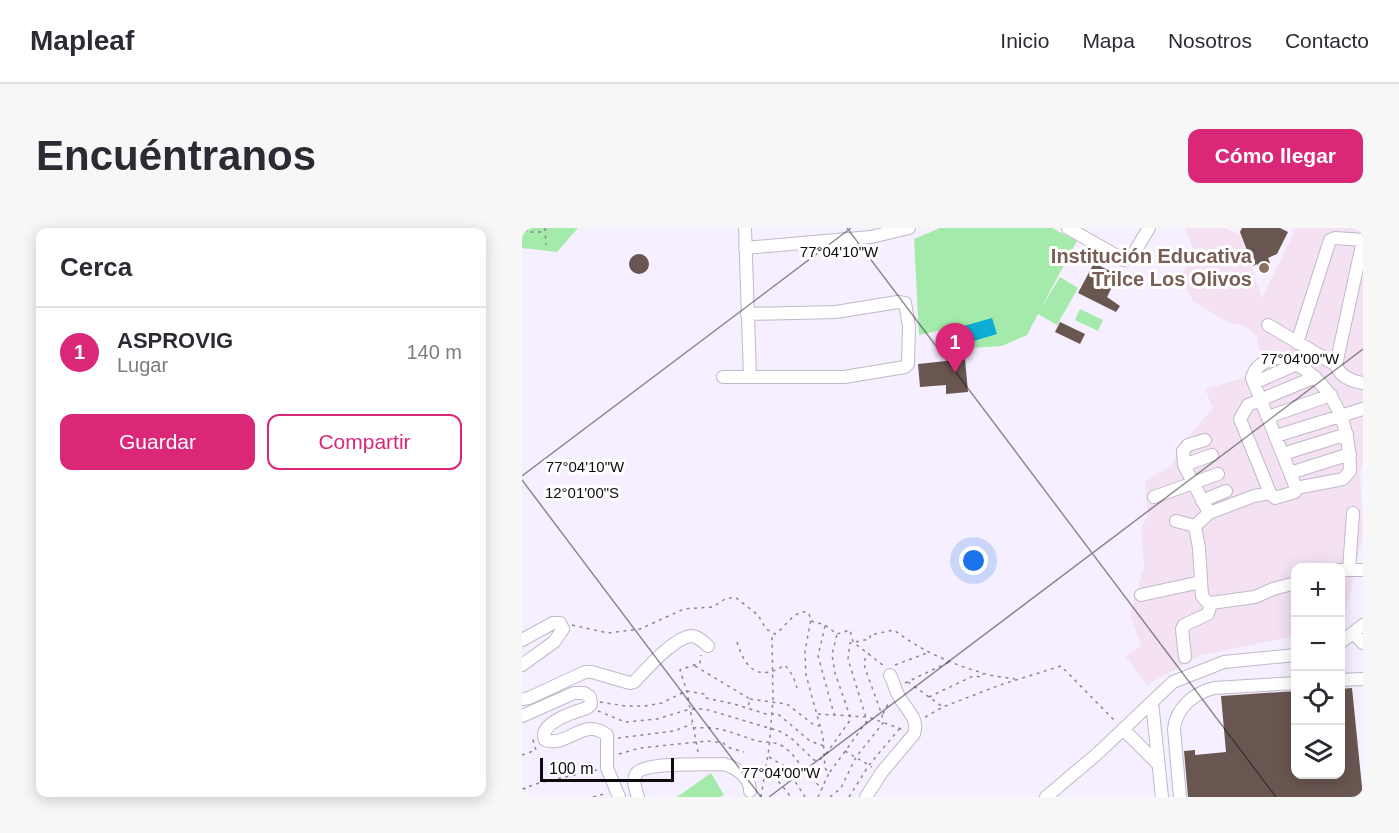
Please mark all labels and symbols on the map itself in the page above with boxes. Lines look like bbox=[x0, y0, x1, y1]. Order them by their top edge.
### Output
text: 77°04'10"W bbox=[800, 243, 879, 260]
place label: Institución Educativa Trilce Los Olivos bbox=[1051, 245, 1253, 290]
marker: Institución Educativa Trilce Los Olivos bbox=[1257, 261, 1271, 275]
pin: 1 bbox=[936, 324, 974, 373]
text: 77°04'00"W bbox=[1261, 350, 1340, 367]
text: 77°04'10"W bbox=[546, 458, 625, 475]
text: 12°01'00"S bbox=[545, 484, 619, 501]
your location bbox=[959, 546, 988, 575]
scale bar bbox=[540, 755, 674, 782]
text: 77°04'00"W bbox=[742, 764, 821, 781]

